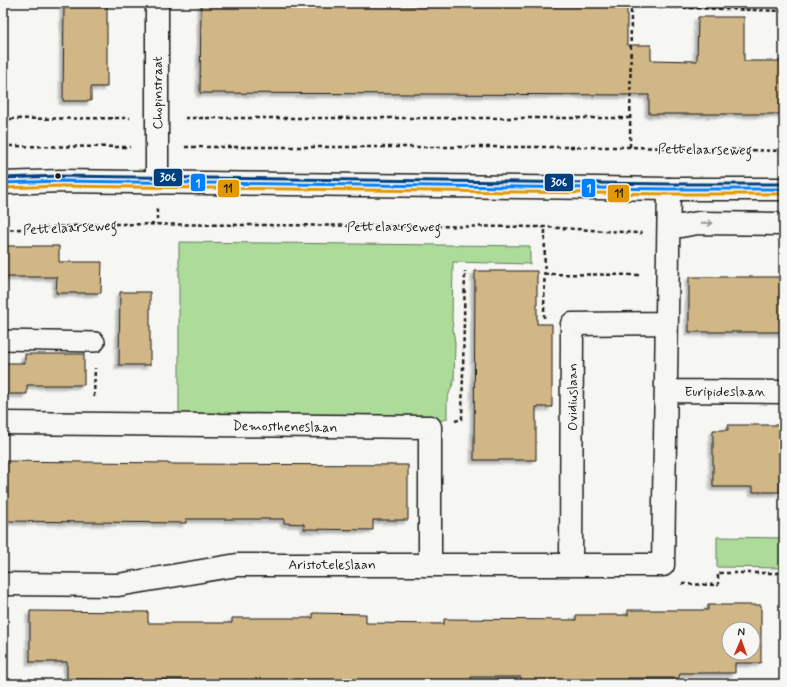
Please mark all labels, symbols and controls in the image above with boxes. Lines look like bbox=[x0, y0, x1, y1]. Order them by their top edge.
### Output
street label: Chopinstraat bbox=[149, 56, 167, 130]
street label: Pettelaarseweg bbox=[658, 140, 752, 162]
line badge: 306 bbox=[153, 168, 183, 187]
unlabelled marker bbox=[53, 171, 63, 181]
text: 306 bbox=[160, 171, 176, 185]
line badge: 1 bbox=[190, 173, 206, 192]
line badge: 306 bbox=[544, 173, 574, 192]
text: 306 bbox=[551, 176, 567, 190]
text: 1 bbox=[196, 177, 201, 191]
line badge: 1 bbox=[581, 178, 596, 198]
line badge: 11 bbox=[217, 179, 240, 198]
text: 11 bbox=[223, 182, 233, 196]
text: 1 bbox=[587, 182, 592, 196]
line badge: 11 bbox=[607, 184, 630, 203]
text: 11 bbox=[614, 187, 624, 201]
street label: Pettelaarseweg bbox=[23, 217, 118, 241]
street label: Pettelaarseweg bbox=[347, 218, 441, 238]
one-way arrow bbox=[700, 219, 713, 227]
street label: Ovidiuslaan bbox=[564, 363, 582, 431]
street label: Euripideslaan bbox=[684, 383, 766, 401]
street label: Demostheneslaan bbox=[232, 417, 338, 437]
street label: Aristoteleslaan bbox=[288, 556, 376, 574]
north arrow bbox=[721, 621, 761, 661]
text: N bbox=[737, 625, 745, 639]

